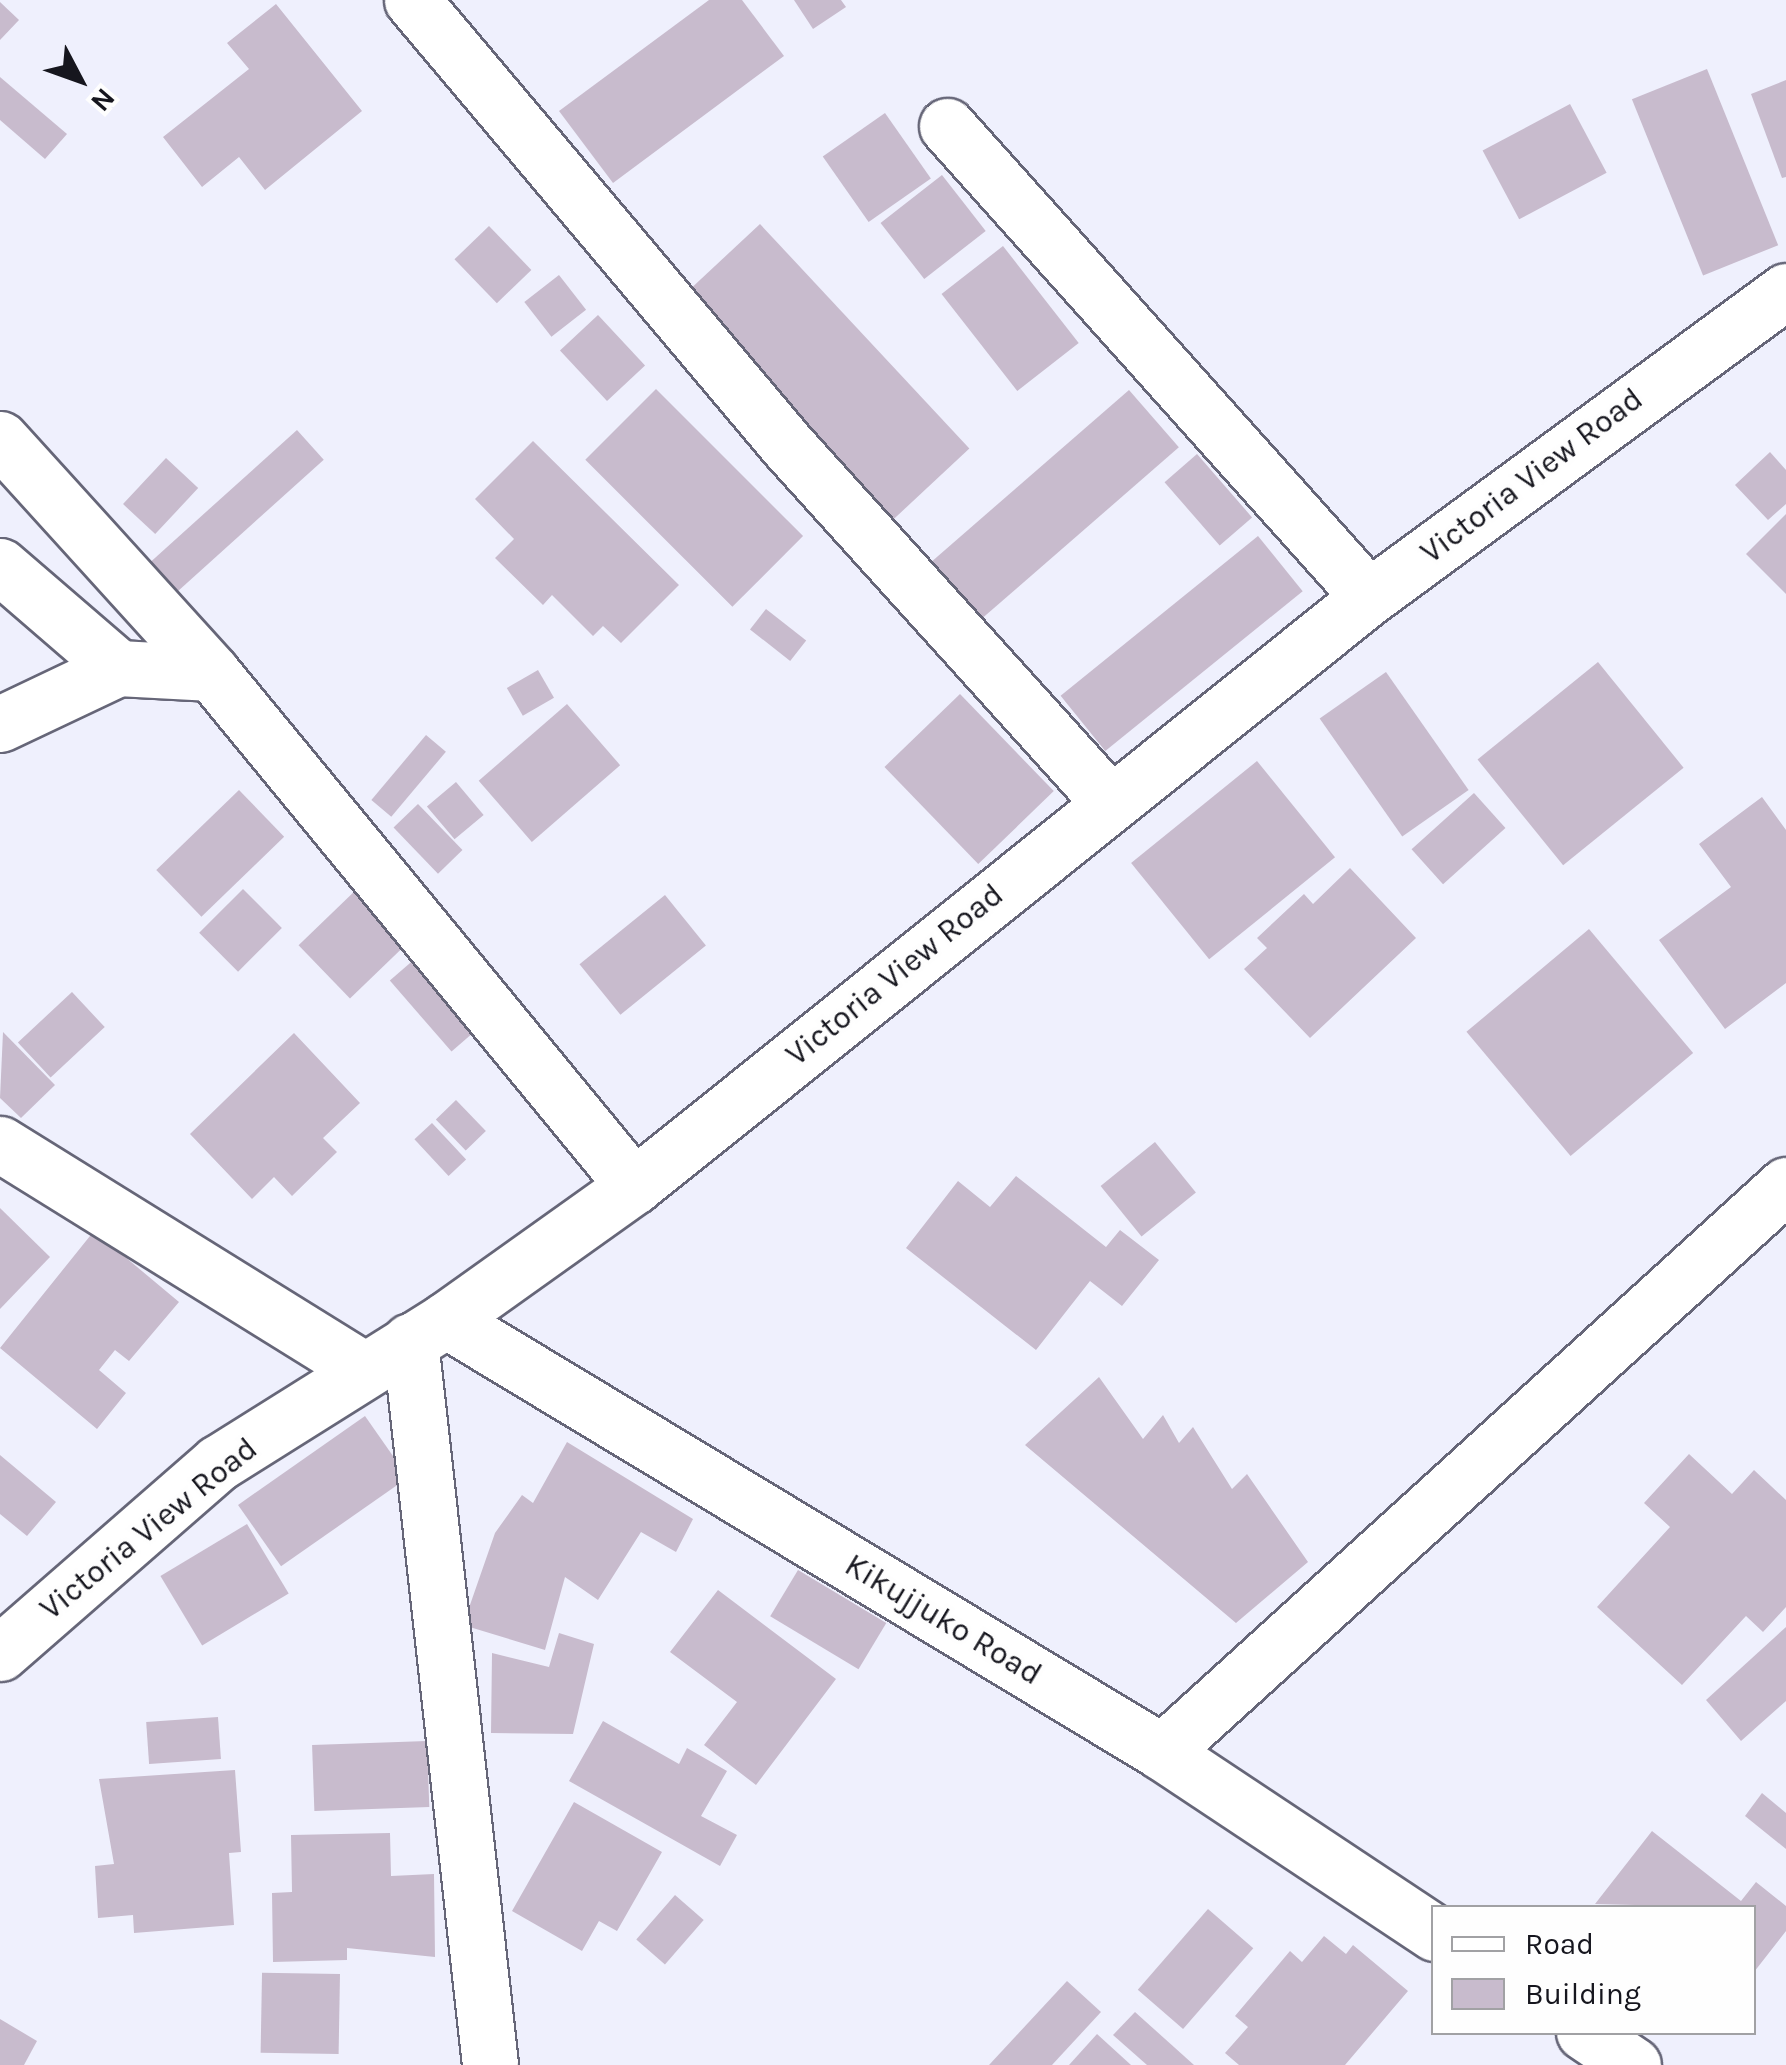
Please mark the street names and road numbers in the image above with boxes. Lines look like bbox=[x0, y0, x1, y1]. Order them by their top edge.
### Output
street label: Victoria View Road bbox=[1413, 380, 1651, 572]
street label: Victoria View Road bbox=[779, 876, 1011, 1074]
street label: Victoria View Road bbox=[33, 1430, 265, 1628]
street label: Kikujjuko Road bbox=[838, 1546, 1048, 1694]

